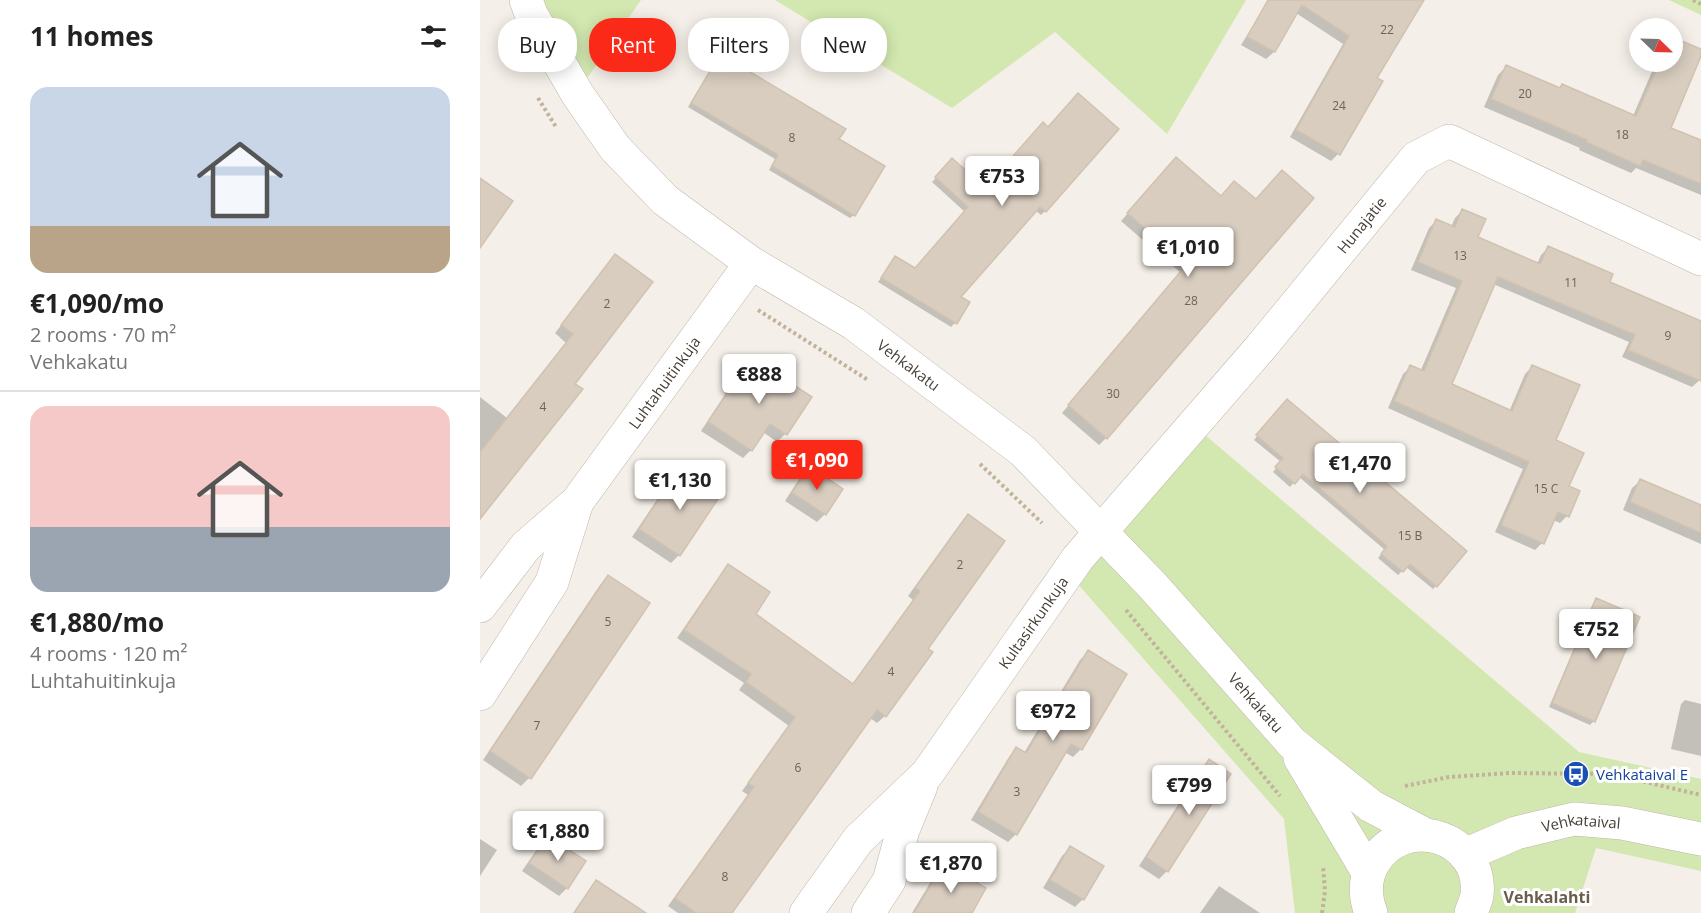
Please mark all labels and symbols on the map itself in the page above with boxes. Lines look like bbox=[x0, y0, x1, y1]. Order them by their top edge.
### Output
north arrow bbox=[1629, 18, 1683, 72]
house number: 22 bbox=[1380, 21, 1394, 38]
house number: 20 bbox=[1518, 85, 1532, 102]
house number: 24 bbox=[1332, 97, 1346, 114]
house number: 18 bbox=[1615, 126, 1629, 143]
house number: 8 bbox=[789, 129, 796, 146]
pin: €753 bbox=[966, 156, 1038, 207]
street label: Hunajatie bbox=[1332, 192, 1390, 257]
pin: €1,010 bbox=[1139, 227, 1237, 278]
house number: 13 bbox=[1453, 247, 1467, 264]
house number: 11 bbox=[1564, 274, 1578, 291]
house number: 28 bbox=[1184, 292, 1198, 309]
house number: 2 bbox=[604, 295, 611, 312]
house number: 9 bbox=[1665, 327, 1672, 344]
street label: Luhtahuitinkuja bbox=[624, 332, 705, 433]
street label: Vehkakatu bbox=[873, 335, 944, 395]
pin: €888 bbox=[723, 354, 795, 405]
house number: 30 bbox=[1106, 385, 1120, 402]
house number: 4 bbox=[540, 398, 547, 415]
pin: €1,090 bbox=[768, 440, 866, 491]
pin: €1,470 bbox=[1311, 443, 1409, 494]
pin: €1,130 bbox=[631, 460, 729, 511]
house number: 15 C bbox=[1534, 480, 1559, 497]
house number: 15 B bbox=[1398, 527, 1423, 544]
house number: 2 bbox=[957, 556, 964, 573]
street label: Kultasirkunkuja bbox=[994, 572, 1072, 673]
pin: €752 bbox=[1560, 609, 1632, 660]
house number: 5 bbox=[605, 613, 612, 630]
house number: 4 bbox=[888, 663, 895, 680]
street label: Vehkakatu bbox=[1224, 668, 1288, 737]
pin: €972 bbox=[1017, 691, 1089, 742]
house number: 7 bbox=[534, 717, 541, 734]
house number: 6 bbox=[795, 759, 802, 776]
bus stop icon: Vehkataival E bbox=[1561, 759, 1591, 789]
place label: Vehkataival E bbox=[1596, 764, 1688, 784]
pin: €799 bbox=[1153, 765, 1225, 816]
house number: 3 bbox=[1014, 783, 1021, 800]
street label: Vehkataival bbox=[1539, 809, 1621, 837]
pin: €1,880 bbox=[509, 811, 607, 862]
pin: €1,870 bbox=[902, 843, 1000, 894]
house number: 8 bbox=[722, 868, 729, 885]
district label: Vehkalahti bbox=[1504, 886, 1590, 908]

